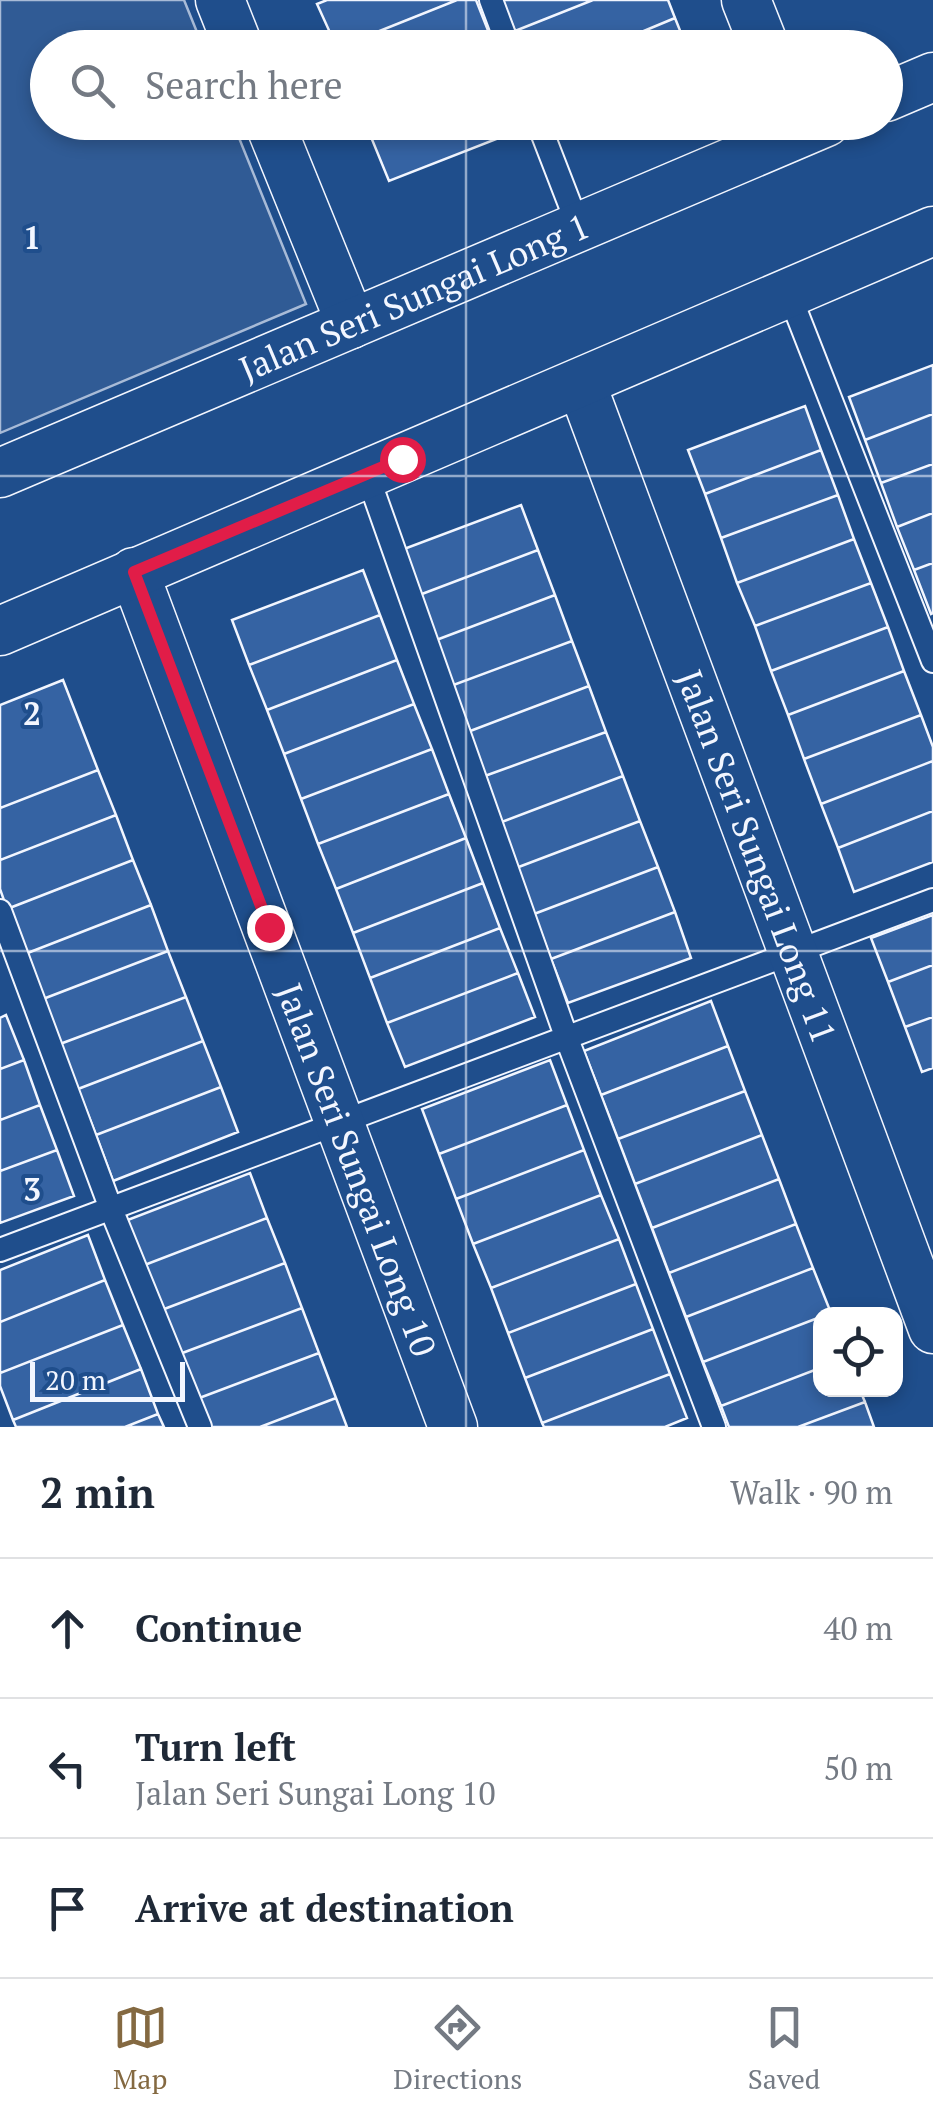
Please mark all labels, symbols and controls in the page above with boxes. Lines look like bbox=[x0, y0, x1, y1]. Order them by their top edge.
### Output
search box bbox=[30, 30, 903, 140]
icon: search bbox=[65, 58, 120, 113]
text: Search here bbox=[145, 60, 343, 110]
street label: Jalan Seri Sungai Long 1 bbox=[232, 202, 596, 392]
text: 1 bbox=[23, 216, 41, 258]
route start bbox=[380, 437, 426, 483]
street label: Jalan Seri Sungai Long 11 bbox=[667, 663, 847, 1049]
text: 2 bbox=[23, 692, 41, 734]
route end bbox=[247, 905, 293, 951]
street label: Jalan Seri Sungai Long 10 bbox=[267, 977, 448, 1363]
text: 3 bbox=[23, 1168, 41, 1210]
map controls bbox=[813, 1307, 903, 1397]
button: locate bbox=[813, 1307, 903, 1397]
scale bar bbox=[30, 1357, 185, 1402]
text: 20 m bbox=[45, 1361, 106, 1398]
text: 2 min bbox=[40, 1464, 155, 1520]
text: Walk · 90 m bbox=[730, 1471, 893, 1513]
icon: ahead bbox=[40, 1601, 95, 1656]
text: Continue bbox=[135, 1603, 302, 1653]
text: 40 m bbox=[823, 1607, 893, 1649]
text: Turn left bbox=[135, 1722, 296, 1772]
icon: left bbox=[40, 1741, 95, 1796]
text: 50 m bbox=[823, 1747, 893, 1789]
text: Jalan Seri Sungai Long 10 bbox=[135, 1772, 496, 1814]
icon: arrive bbox=[40, 1881, 95, 1936]
text: Arrive at destination bbox=[135, 1883, 514, 1933]
tab: Map bbox=[113, 2000, 168, 2097]
tab: Directions bbox=[393, 2000, 522, 2097]
tab: Saved bbox=[748, 2000, 820, 2097]

